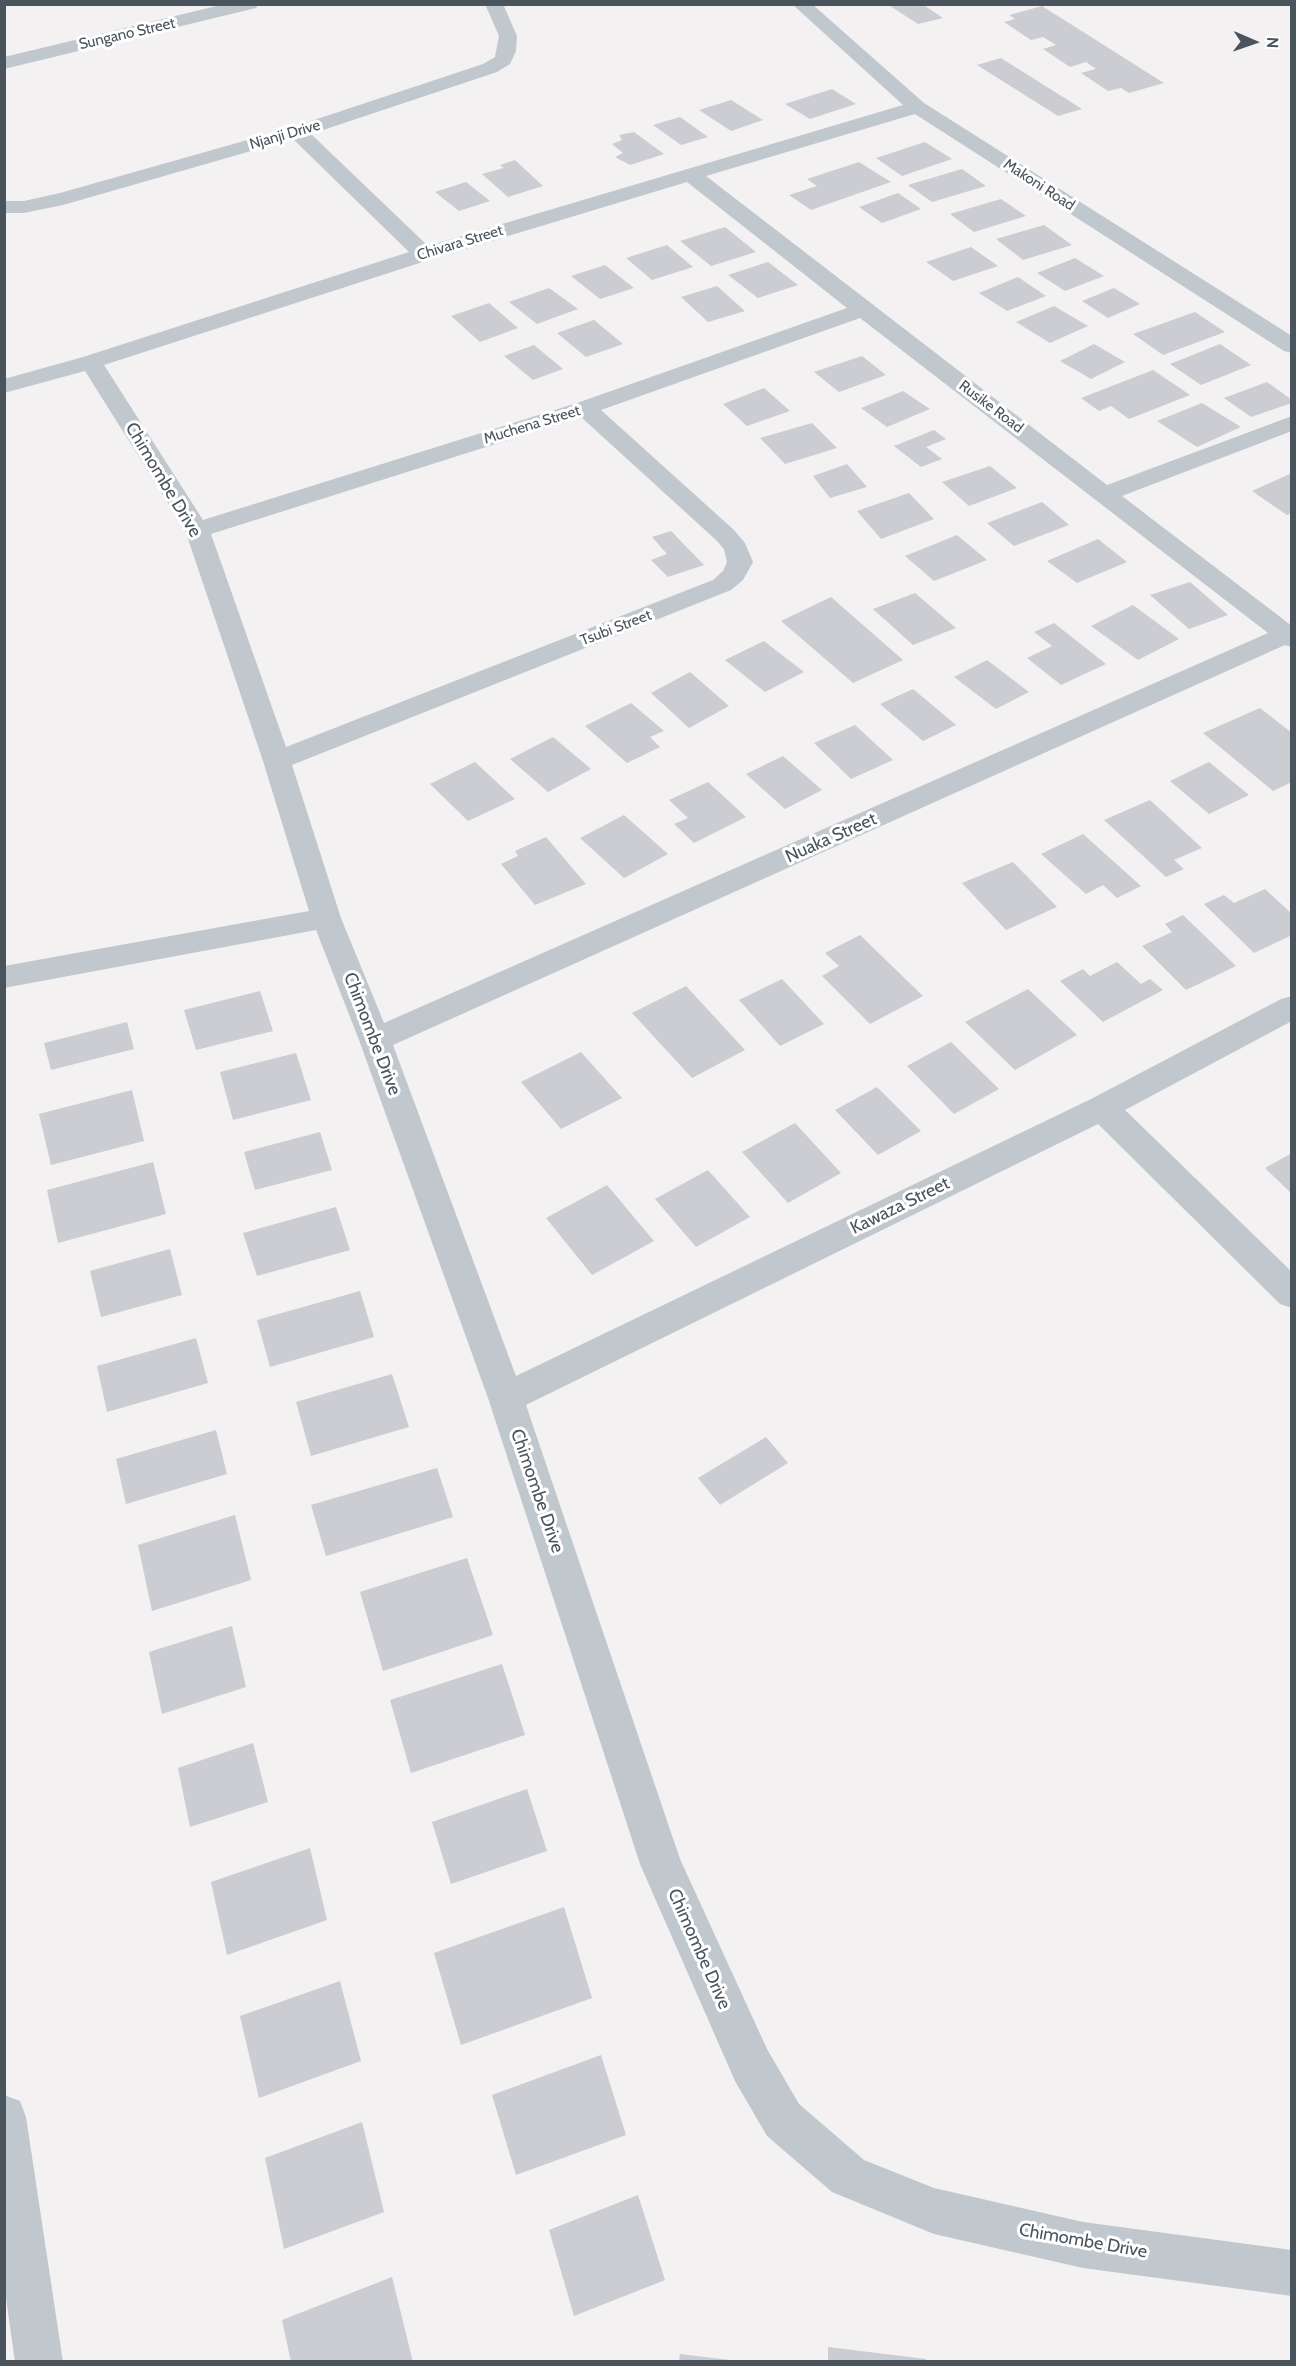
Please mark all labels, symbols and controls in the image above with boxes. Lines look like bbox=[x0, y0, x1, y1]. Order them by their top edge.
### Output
north arrow bbox=[1224, 12, 1284, 72]
street label: Sungano Street bbox=[77, 14, 177, 54]
text: N bbox=[1263, 37, 1282, 49]
street label: Njanji Drive bbox=[248, 116, 322, 154]
street label: Makoni Road bbox=[1000, 155, 1078, 215]
street label: Chivara Street bbox=[415, 221, 505, 265]
street label: Rusike Road bbox=[955, 377, 1027, 437]
street label: Muchena Street bbox=[482, 402, 582, 448]
street label: Chimombe Drive bbox=[120, 419, 206, 541]
street label: Tsubi Street bbox=[578, 606, 654, 650]
street label: Nuaka Street bbox=[782, 808, 880, 868]
street label: Chimombe Drive bbox=[339, 970, 405, 1098]
street label: Kawaza Street bbox=[847, 1173, 953, 1239]
street label: Chimombe Drive bbox=[506, 1426, 568, 1556]
street label: Chimombe Drive bbox=[663, 1885, 735, 2013]
street label: Chimombe Drive bbox=[1017, 2219, 1149, 2263]

